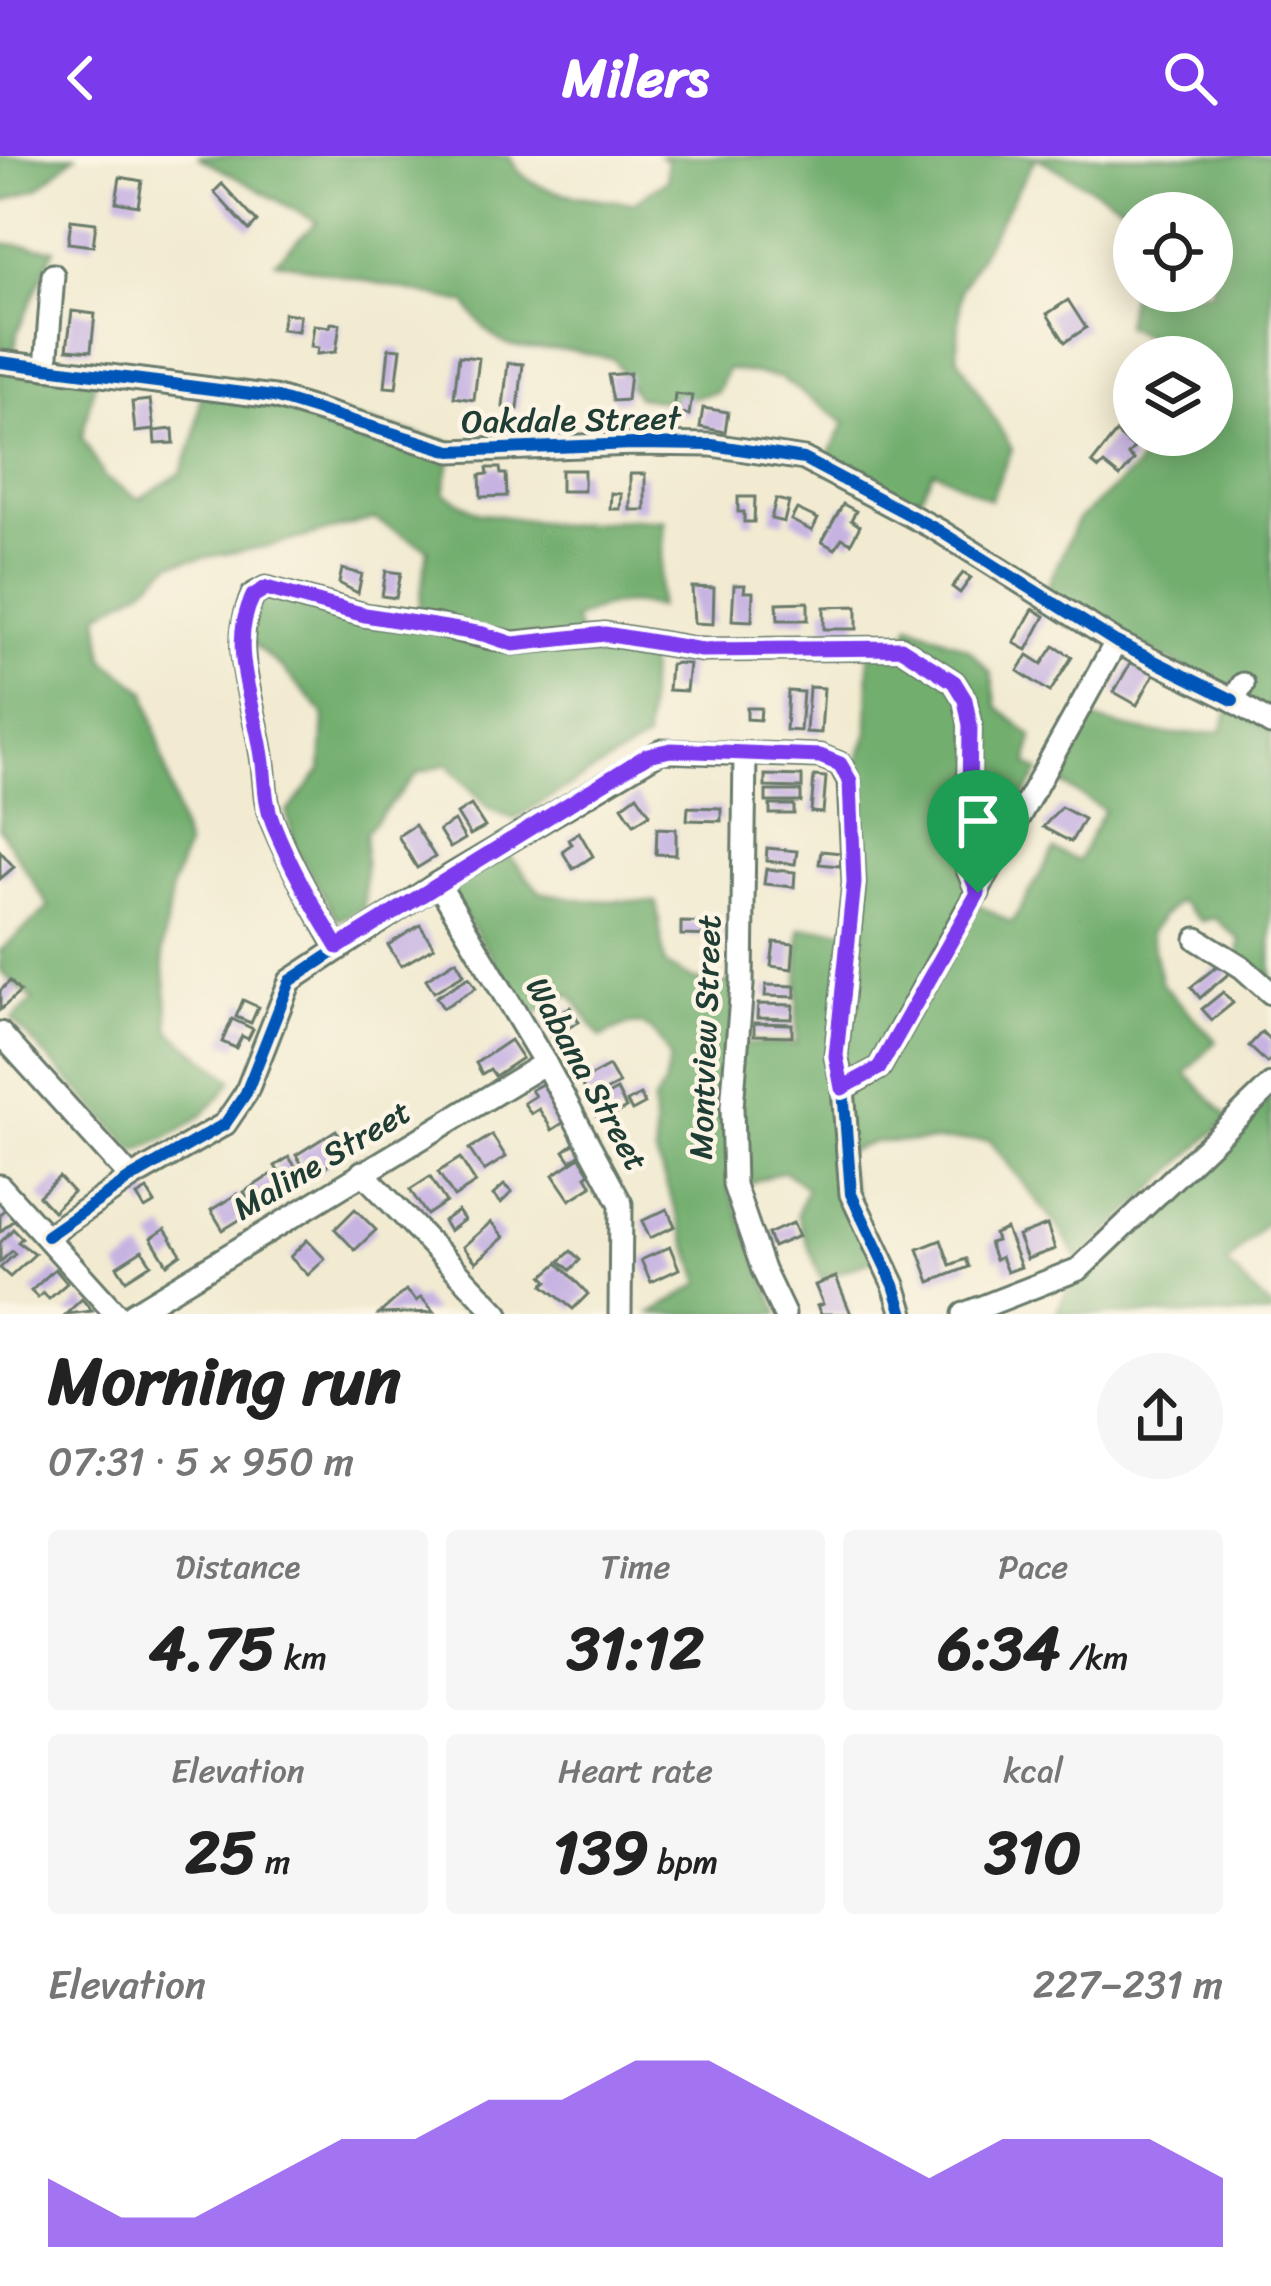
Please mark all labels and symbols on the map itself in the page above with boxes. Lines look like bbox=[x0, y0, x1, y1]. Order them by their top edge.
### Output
street label: Oakdale Street bbox=[461, 389, 683, 451]
pin bbox=[927, 770, 1029, 893]
street label: Montview Street bbox=[672, 914, 738, 1160]
street label: Wabana Street bbox=[509, 966, 665, 1182]
street label: Maline Street bbox=[221, 1084, 423, 1236]

